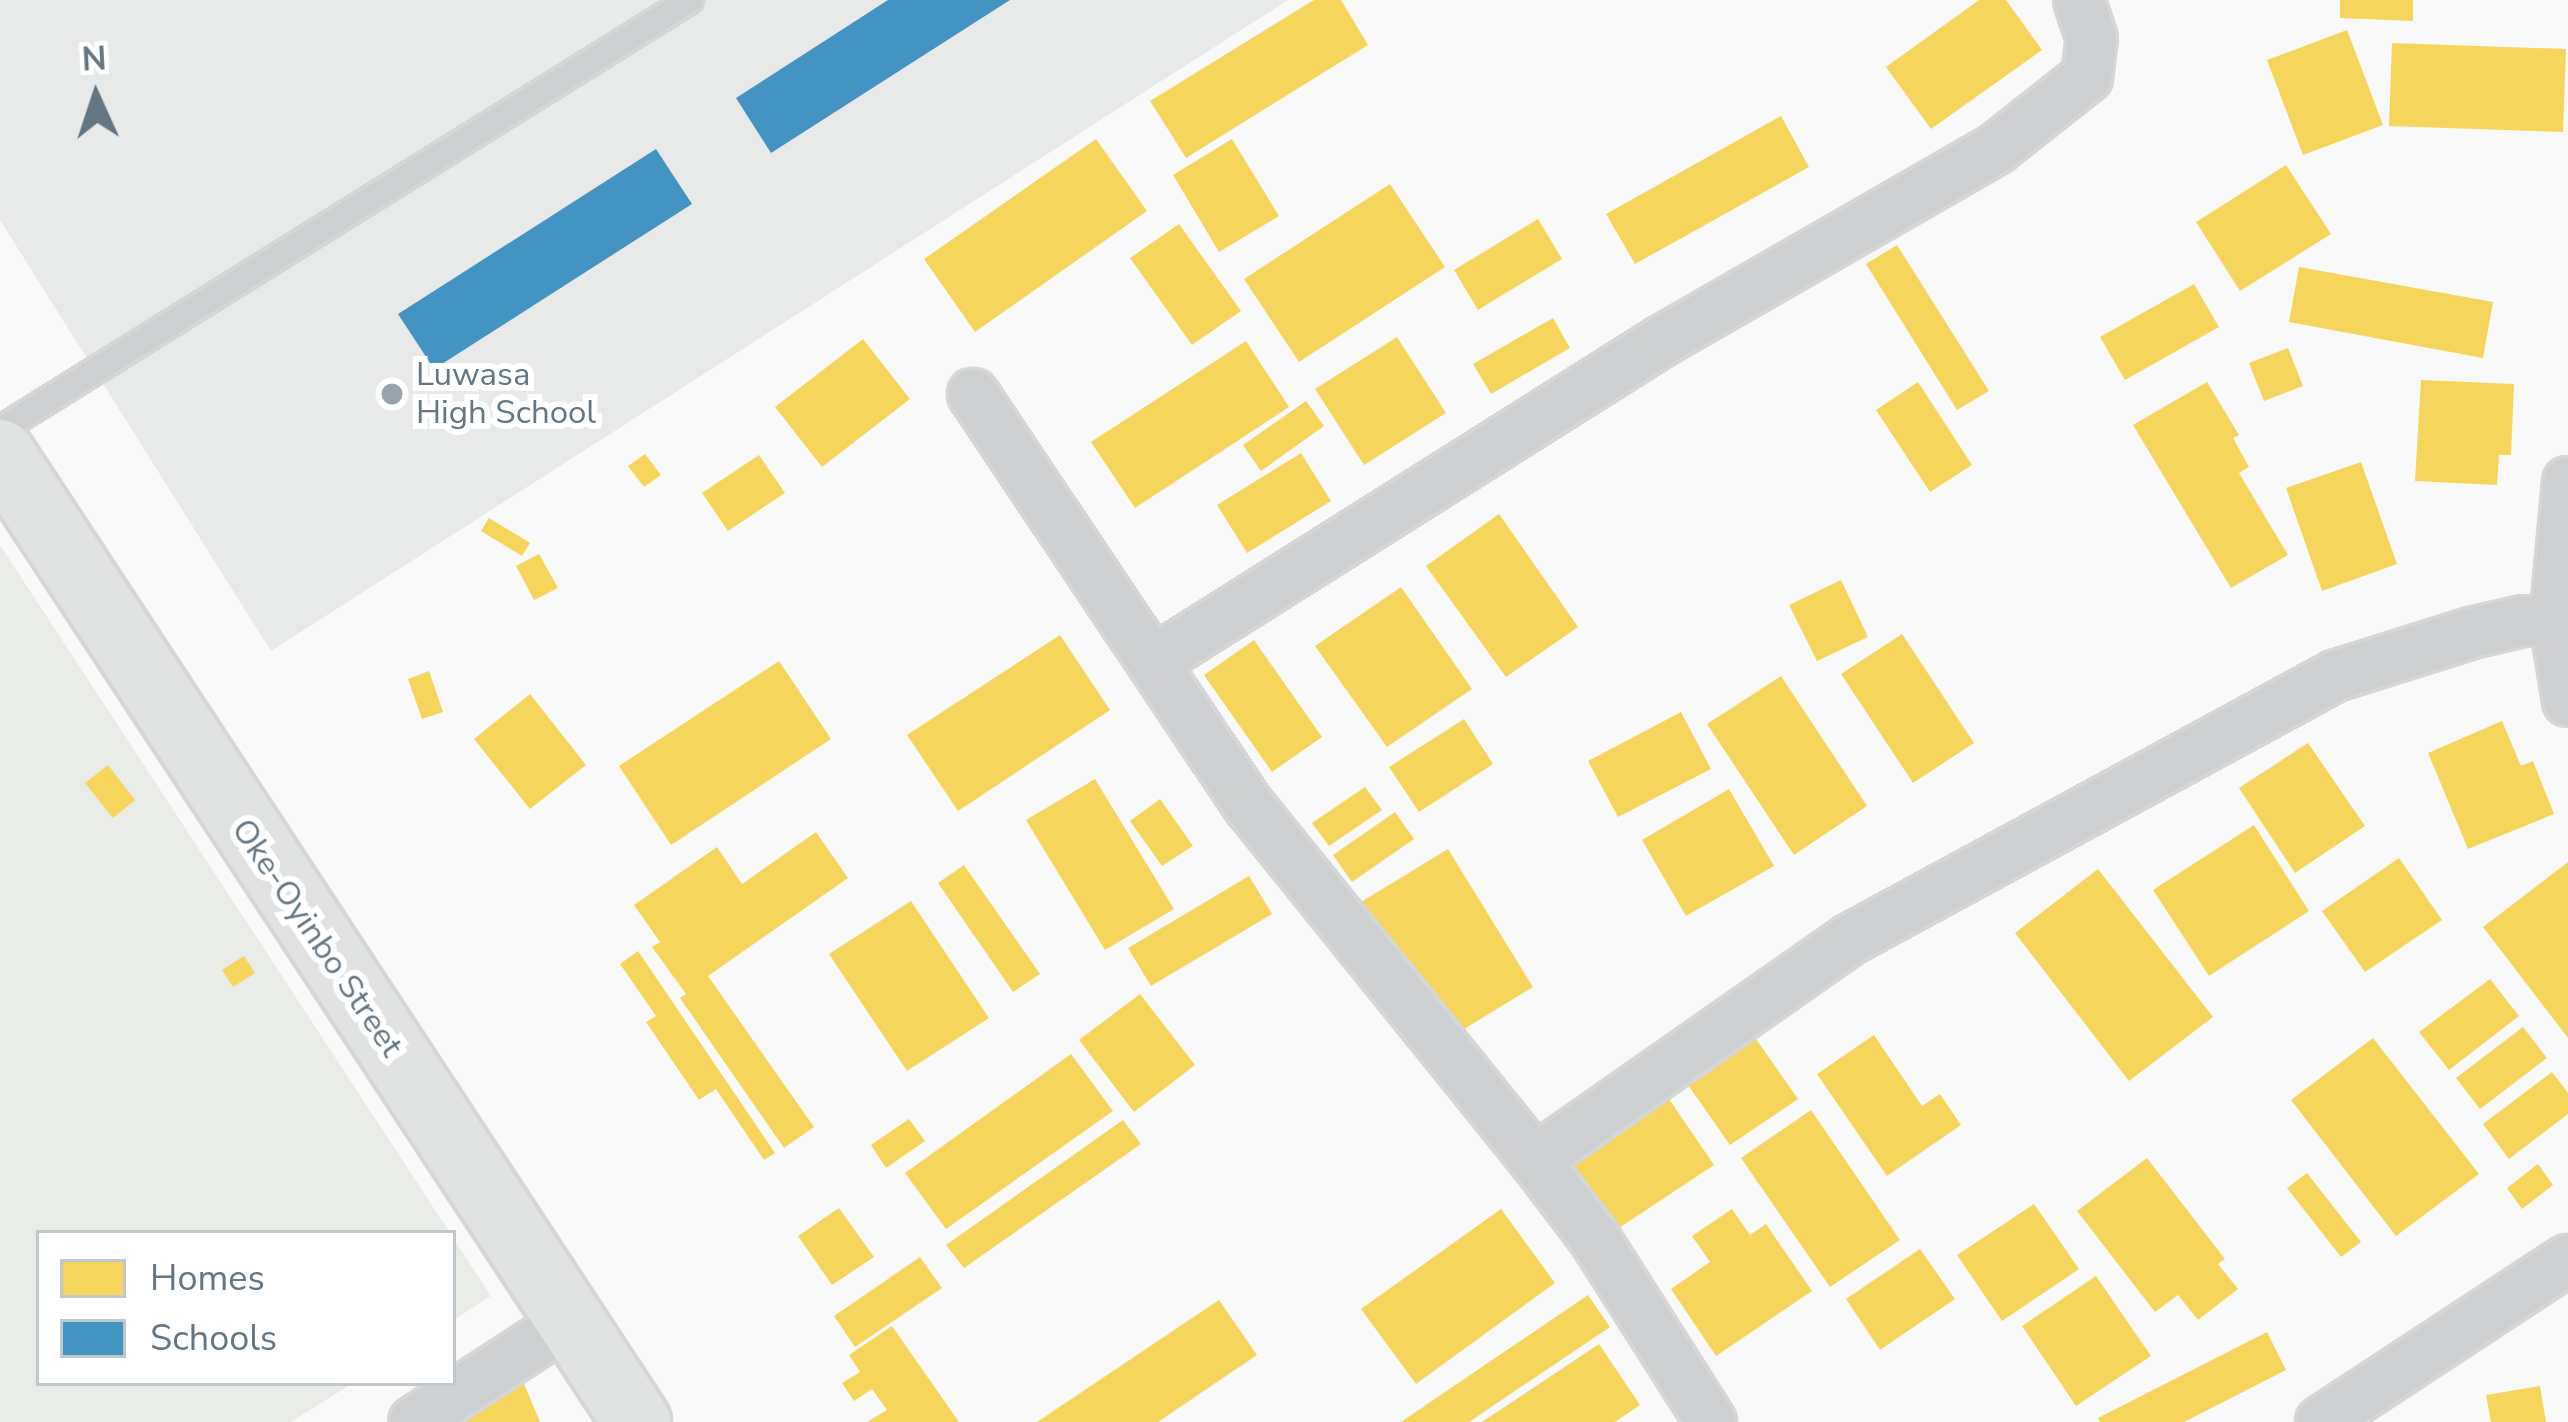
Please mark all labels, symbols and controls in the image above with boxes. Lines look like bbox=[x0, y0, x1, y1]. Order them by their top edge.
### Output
north arrow bbox=[36, 36, 156, 156]
text: N bbox=[81, 36, 108, 83]
place label: Luwasa High School bbox=[416, 355, 596, 433]
marker: Luwasa High School bbox=[379, 381, 405, 407]
street label: Oke-Oyinbo Street bbox=[223, 812, 411, 1064]
legend bbox=[36, 1230, 456, 1386]
text: Homes bbox=[150, 1254, 265, 1303]
text: Schools bbox=[150, 1314, 277, 1363]

